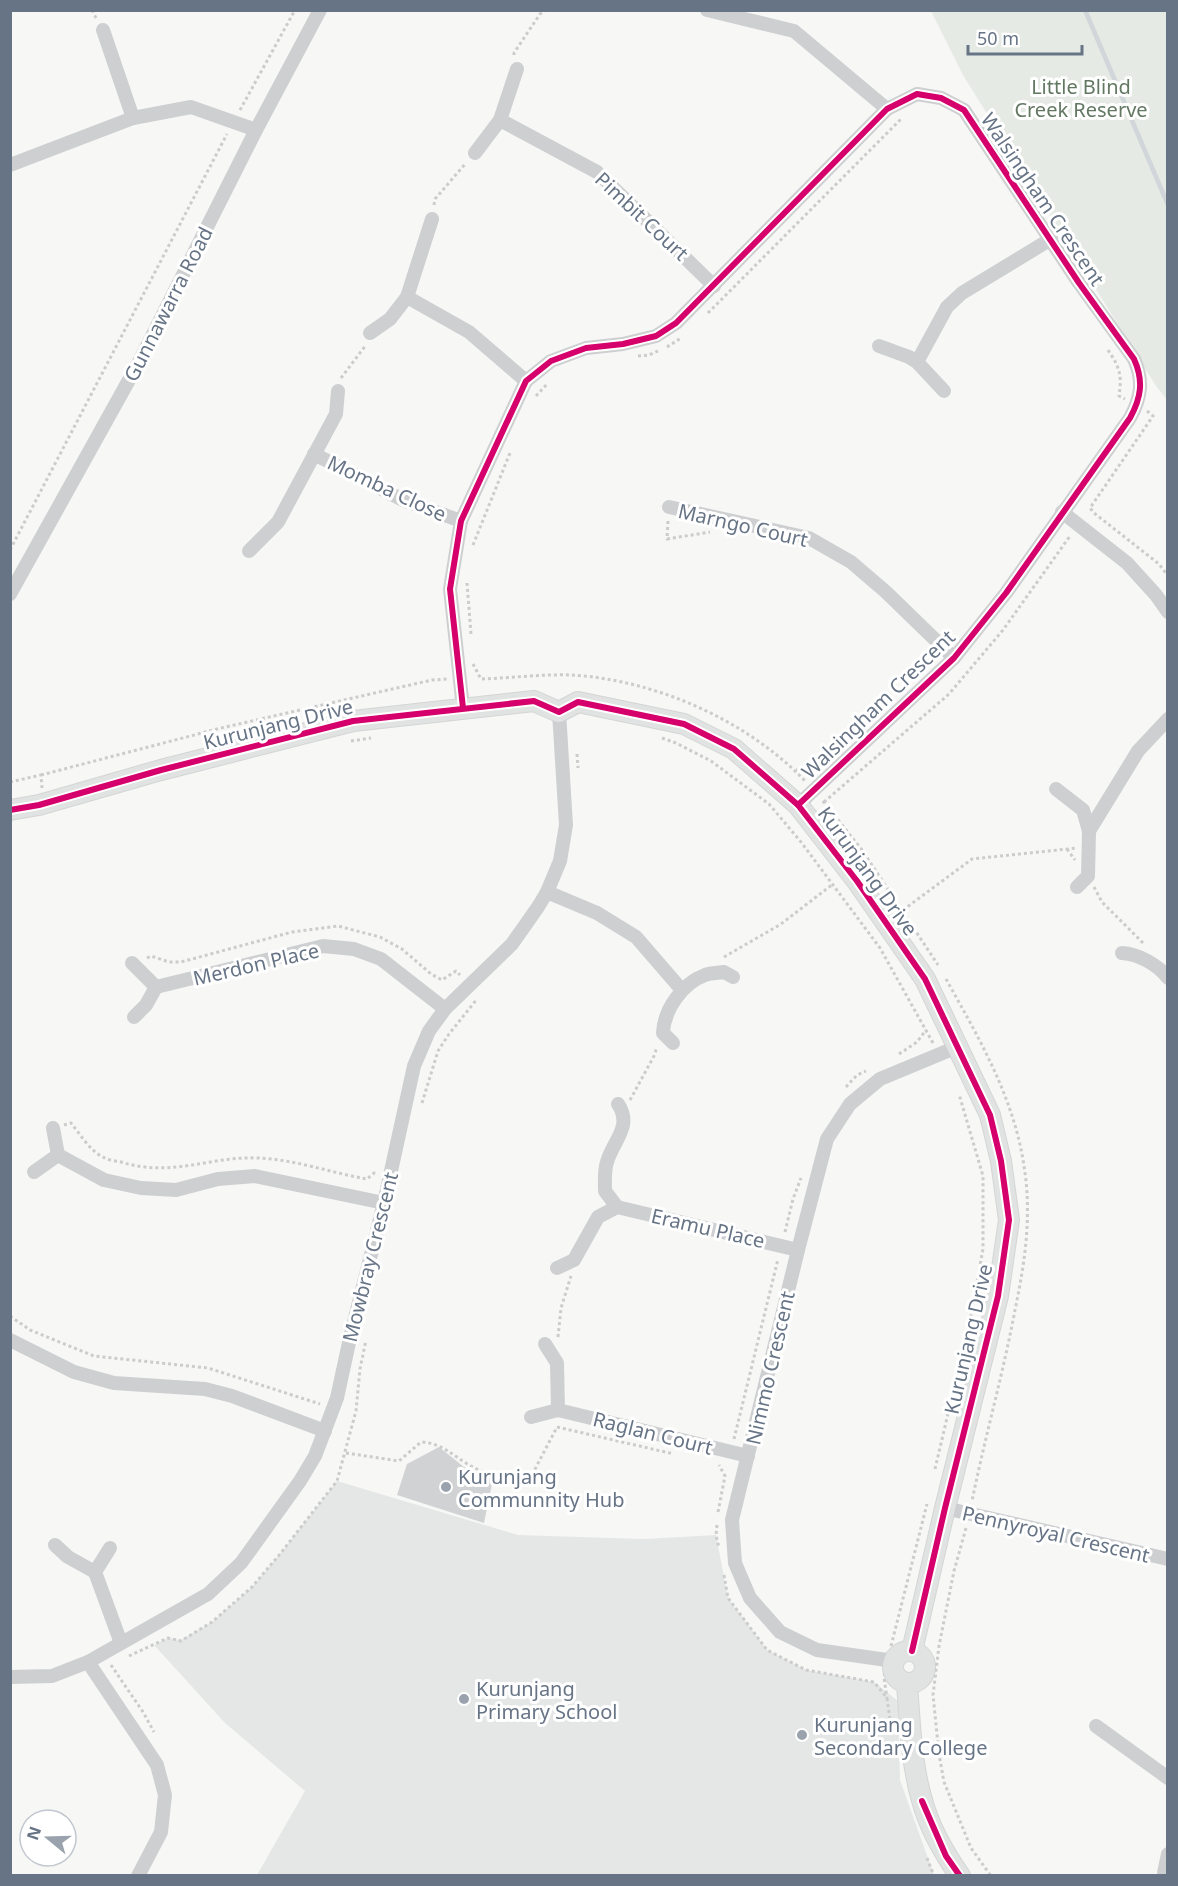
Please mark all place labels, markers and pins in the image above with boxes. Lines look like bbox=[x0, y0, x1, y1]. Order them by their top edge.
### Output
place label: Kurunjang Communnity Hub bbox=[458, 1463, 624, 1513]
marker: Kurunjang Communnity Hub bbox=[439, 1480, 453, 1494]
place label: Kurunjang Primary School bbox=[476, 1675, 617, 1725]
marker: Kurunjang Primary School bbox=[457, 1692, 471, 1706]
place label: Kurunjang Secondary College bbox=[814, 1711, 987, 1761]
marker: Kurunjang Secondary College bbox=[795, 1728, 809, 1742]

